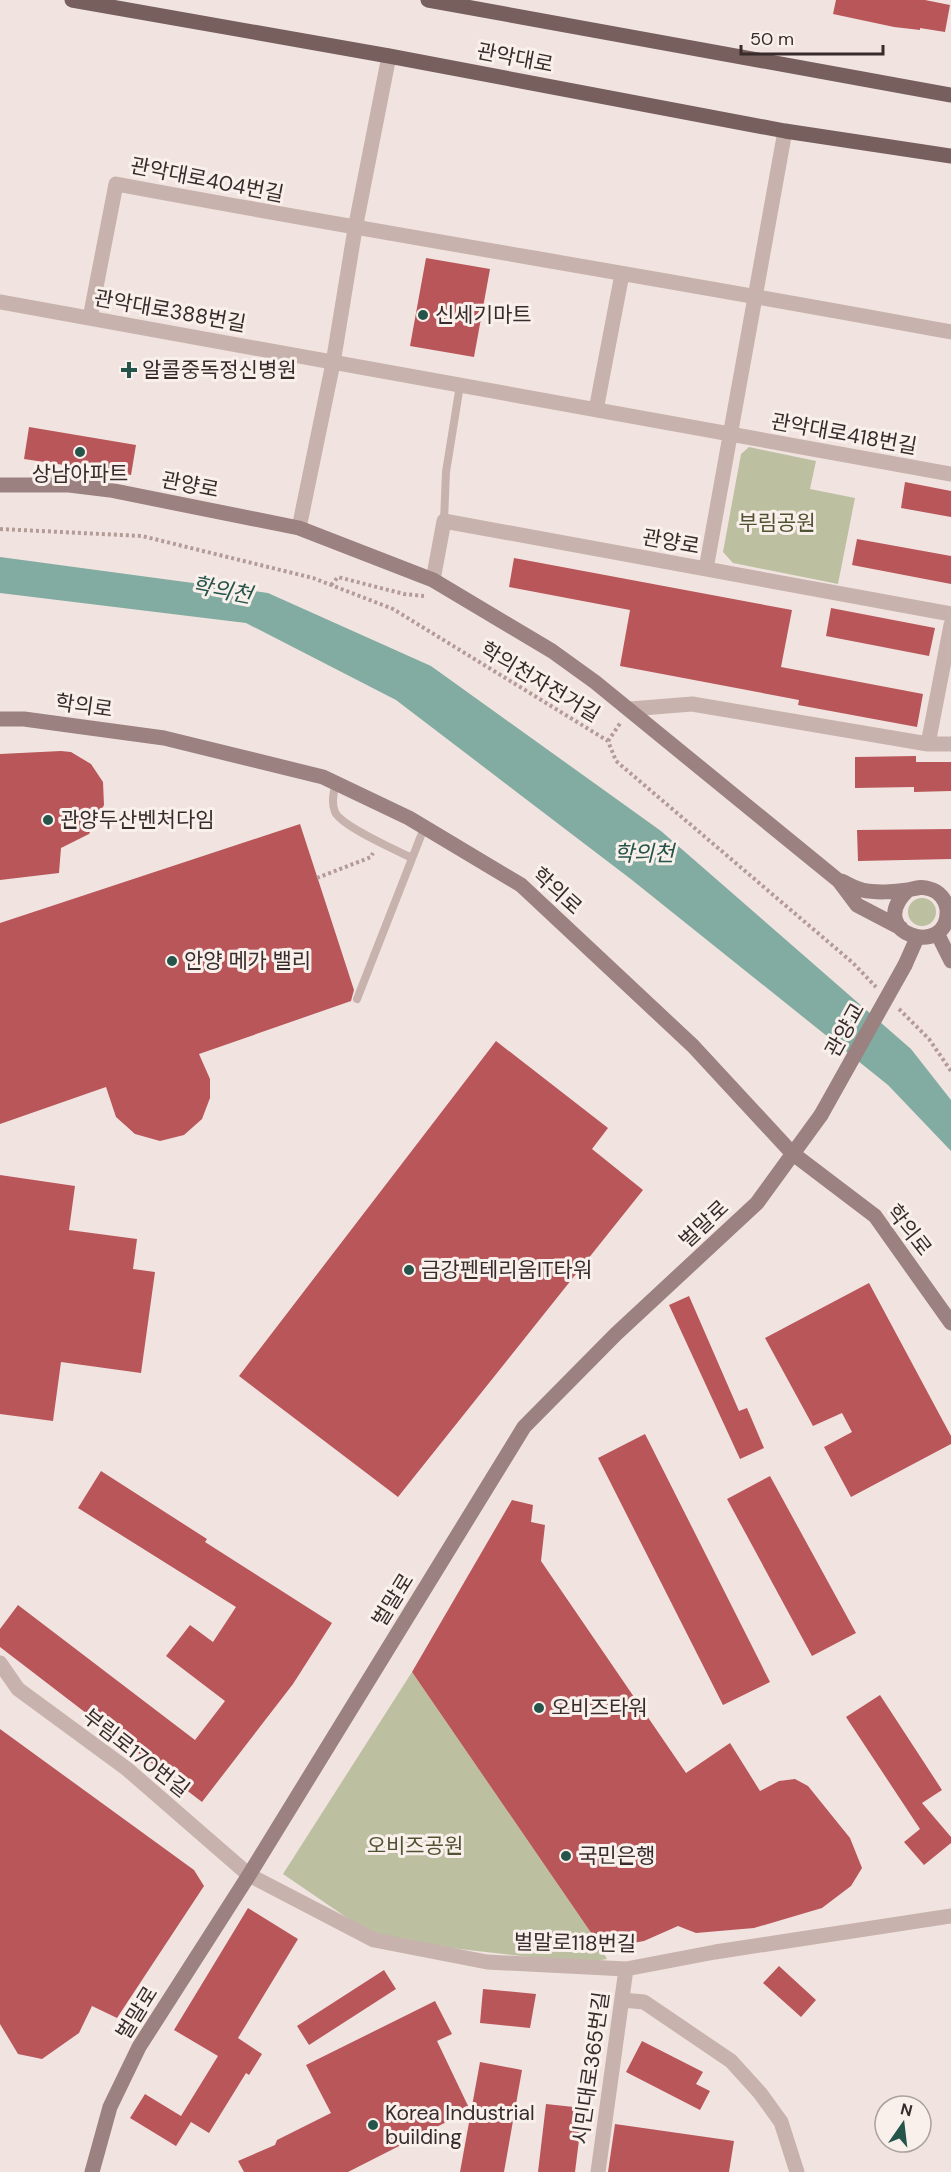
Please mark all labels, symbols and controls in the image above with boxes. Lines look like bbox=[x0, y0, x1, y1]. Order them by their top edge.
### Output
scale bar bbox=[741, 18, 884, 56]
text: 50 m bbox=[750, 27, 794, 51]
street label: 관악대로 bbox=[474, 37, 556, 79]
street label: 관악대로404번길 bbox=[128, 151, 286, 209]
street label: 관악대로388번길 bbox=[92, 284, 248, 338]
place label: 신세기마트 bbox=[435, 301, 532, 329]
marker: 신세기마트 bbox=[416, 308, 430, 322]
place label: 알콜중독정신병원 bbox=[142, 356, 297, 384]
marker: 알콜중독정신병원 bbox=[120, 361, 138, 379]
street label: 관악대로418번길 bbox=[769, 407, 919, 461]
marker: 상남아파트 bbox=[73, 445, 87, 459]
place label: 상남아파트 bbox=[32, 460, 128, 488]
street label: 관양로 bbox=[159, 466, 221, 504]
park label: 부림공원 bbox=[738, 509, 816, 537]
street label: 관양로 bbox=[640, 523, 702, 561]
water label: 학의천 bbox=[189, 570, 257, 611]
street label: 학의천자전거길 bbox=[475, 635, 605, 729]
street label: 학의로 bbox=[53, 688, 115, 724]
place label: 관양두산벤처다임 bbox=[60, 806, 215, 834]
marker: 관양두산벤처다임 bbox=[41, 813, 55, 827]
water label: 학의천 bbox=[614, 839, 677, 868]
street label: 학의로 bbox=[526, 861, 588, 921]
place label: 안양 메가 밸리 bbox=[184, 947, 311, 975]
marker: 안양 메가 밸리 bbox=[165, 954, 179, 968]
street label: 관양교 bbox=[819, 998, 871, 1062]
street label: 벌말로 bbox=[673, 1194, 735, 1254]
street label: 학의로 bbox=[880, 1199, 938, 1261]
place label: 금강펜테리움IT타워 bbox=[421, 1256, 592, 1284]
marker: 금강펜테리움IT타워 bbox=[402, 1263, 416, 1277]
street label: 벌말로 bbox=[366, 1568, 420, 1632]
place label: 오비즈타워 bbox=[551, 1694, 648, 1722]
marker: 오비즈타워 bbox=[532, 1701, 546, 1715]
street label: 부림로170번길 bbox=[77, 1702, 195, 1804]
park label: 오비즈공원 bbox=[367, 1832, 463, 1860]
place label: 국민은행 bbox=[578, 1842, 655, 1870]
marker: 국민은행 bbox=[559, 1849, 573, 1863]
street label: 벌말로118번길 bbox=[514, 1928, 636, 1958]
street label: 벌말로 bbox=[110, 1981, 164, 2045]
street label: 시민대로365번길 bbox=[566, 1990, 616, 2146]
north arrow bbox=[873, 2094, 933, 2154]
text: N bbox=[898, 2098, 915, 2122]
place label: Korea Industrial building bbox=[385, 2099, 535, 2151]
marker: Korea Industrial building bbox=[366, 2118, 380, 2132]

